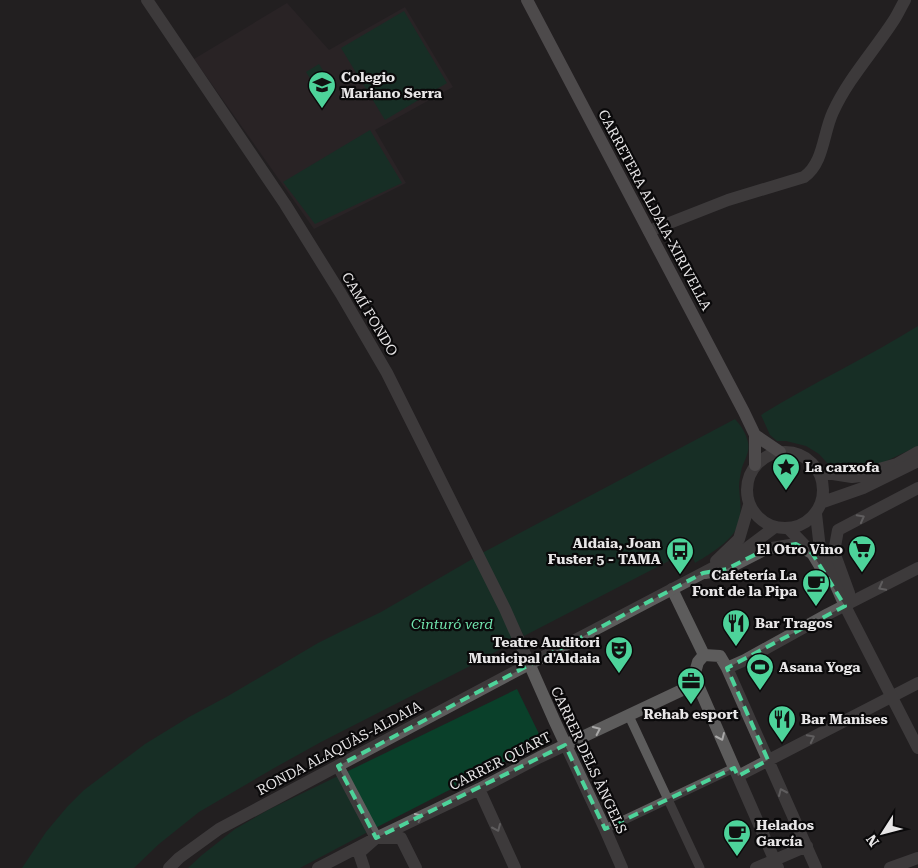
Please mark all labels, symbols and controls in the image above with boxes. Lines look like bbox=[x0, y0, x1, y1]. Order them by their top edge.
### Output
place label: Colegio Mariano Serra bbox=[341, 69, 443, 101]
school or university icon: Colegio Mariano Serra bbox=[307, 70, 337, 109]
street label: CARRETERA ALDAIA-XIRIVELLA bbox=[595, 107, 715, 313]
street label: CAMÍ FONDO bbox=[339, 269, 401, 359]
place icon: La carxofa bbox=[771, 452, 801, 491]
place label: La carxofa bbox=[805, 459, 880, 475]
one-way arrow bbox=[855, 514, 864, 524]
supermarket icon: El Otro Vino bbox=[847, 534, 877, 573]
place label: Aldaia, Joan Fuster 5 - TAMA bbox=[548, 535, 662, 567]
bus stop icon: Aldaia, Joan Fuster 5 - TAMA bbox=[665, 536, 695, 575]
place label: El Otro Vino bbox=[757, 541, 843, 557]
place label: Cafetería La Font de la Pipa bbox=[692, 567, 798, 599]
cafe icon: Cafetería La Font de la Pipa bbox=[801, 568, 831, 607]
one-way arrow bbox=[878, 581, 887, 591]
restaurant icon: Bar Tragos bbox=[721, 608, 751, 647]
place label: Bar Tragos bbox=[755, 615, 832, 631]
park label: Cinturó verd bbox=[411, 616, 493, 632]
place label: Teatre Auditori Municipal d'Aldaia bbox=[469, 634, 601, 666]
theatre icon: Teatre Auditori Municipal d'Aldaia bbox=[604, 635, 634, 674]
sports icon: Asana Yoga bbox=[745, 652, 775, 691]
place label: Asana Yoga bbox=[779, 659, 861, 675]
office icon: Rehab esport bbox=[676, 666, 706, 705]
street label: CARRER DELS ÀNGELS bbox=[548, 684, 630, 836]
street label: RONDA ALAQUÀS-ALDAIA bbox=[254, 698, 424, 798]
restaurant icon: Bar Manises bbox=[767, 704, 797, 743]
place label: Rehab esport bbox=[644, 706, 739, 722]
place label: Bar Manises bbox=[801, 711, 888, 727]
one-way arrow bbox=[592, 726, 601, 737]
street label: CARRER QUART bbox=[447, 728, 553, 794]
one-way arrow bbox=[714, 732, 725, 741]
one-way arrow bbox=[806, 734, 815, 744]
one-way arrow bbox=[777, 788, 788, 797]
north arrow bbox=[858, 808, 908, 858]
one-way arrow bbox=[414, 813, 423, 823]
place label: Helados García bbox=[756, 817, 814, 849]
cafe icon: Helados García bbox=[722, 818, 752, 857]
one-way arrow bbox=[491, 823, 501, 832]
text: N bbox=[863, 831, 882, 850]

